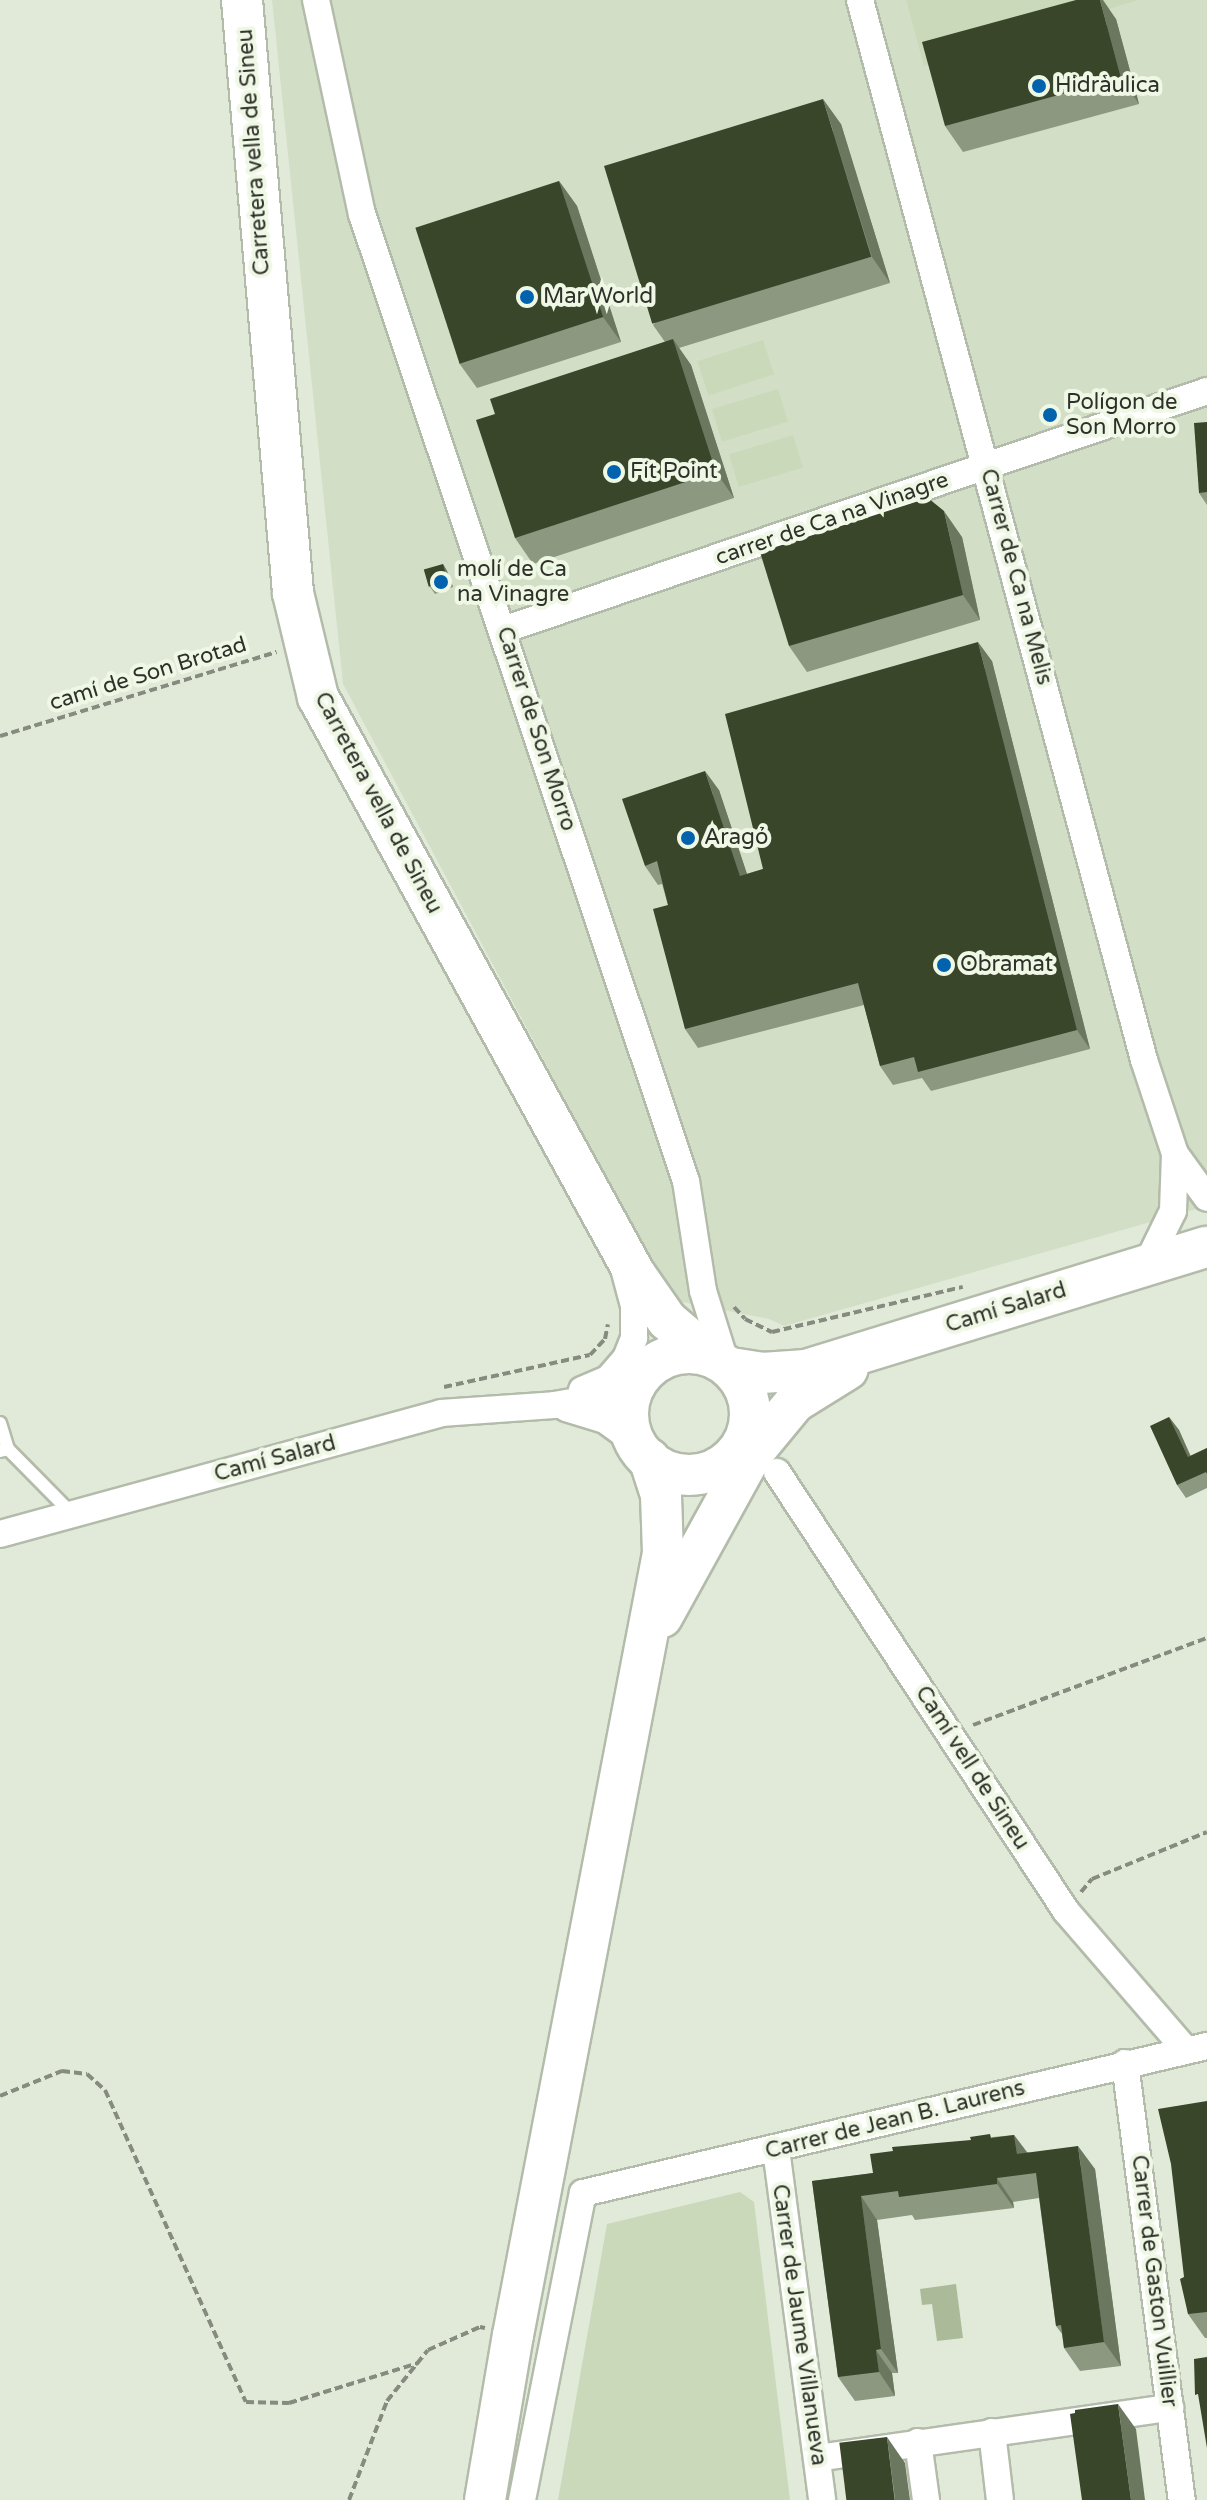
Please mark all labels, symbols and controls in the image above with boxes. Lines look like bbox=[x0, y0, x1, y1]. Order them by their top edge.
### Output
street label: Carretera vella de Sineu bbox=[232, 28, 276, 276]
place label: Hidràulica bbox=[1055, 73, 1160, 99]
marker: Hidràulica bbox=[1030, 77, 1048, 95]
place label: Mar World bbox=[543, 284, 653, 310]
marker: Mar World bbox=[518, 288, 536, 306]
place label: Polígon de Son Morro bbox=[1066, 389, 1178, 440]
marker: Polígon de Son Morro bbox=[1041, 406, 1059, 424]
place label: Fit Point bbox=[630, 459, 718, 485]
marker: Fit Point bbox=[605, 463, 623, 481]
street label: Carrer de Ca na Melis bbox=[974, 466, 1058, 688]
street label: carrer de Ca na Vinagre bbox=[712, 467, 952, 571]
place label: molí de Ca na Vinagre bbox=[457, 556, 569, 608]
marker: molí de Ca na Vinagre bbox=[432, 573, 450, 591]
street label: Carrer de Son Morro bbox=[491, 624, 581, 834]
street label: camí de Son Brotad bbox=[46, 631, 250, 717]
street label: Carretera vella de Sineu bbox=[308, 688, 448, 918]
place label: Aragó bbox=[704, 825, 768, 851]
marker: Aragó bbox=[679, 829, 697, 847]
place label: Obramat bbox=[960, 952, 1053, 978]
marker: Obramat bbox=[935, 956, 953, 974]
street label: Camí Salard bbox=[942, 1277, 1070, 1339]
street label: Camí Salard bbox=[211, 1430, 339, 1488]
street label: Camí vell de Sineu bbox=[909, 1681, 1035, 1855]
street label: Carrer de Jean B. Laurens bbox=[763, 2075, 1027, 2165]
street label: Carrer de Gaston Vuillier bbox=[1125, 2154, 1183, 2408]
street label: Carrer de Jaume Villanueva bbox=[766, 2183, 832, 2467]

